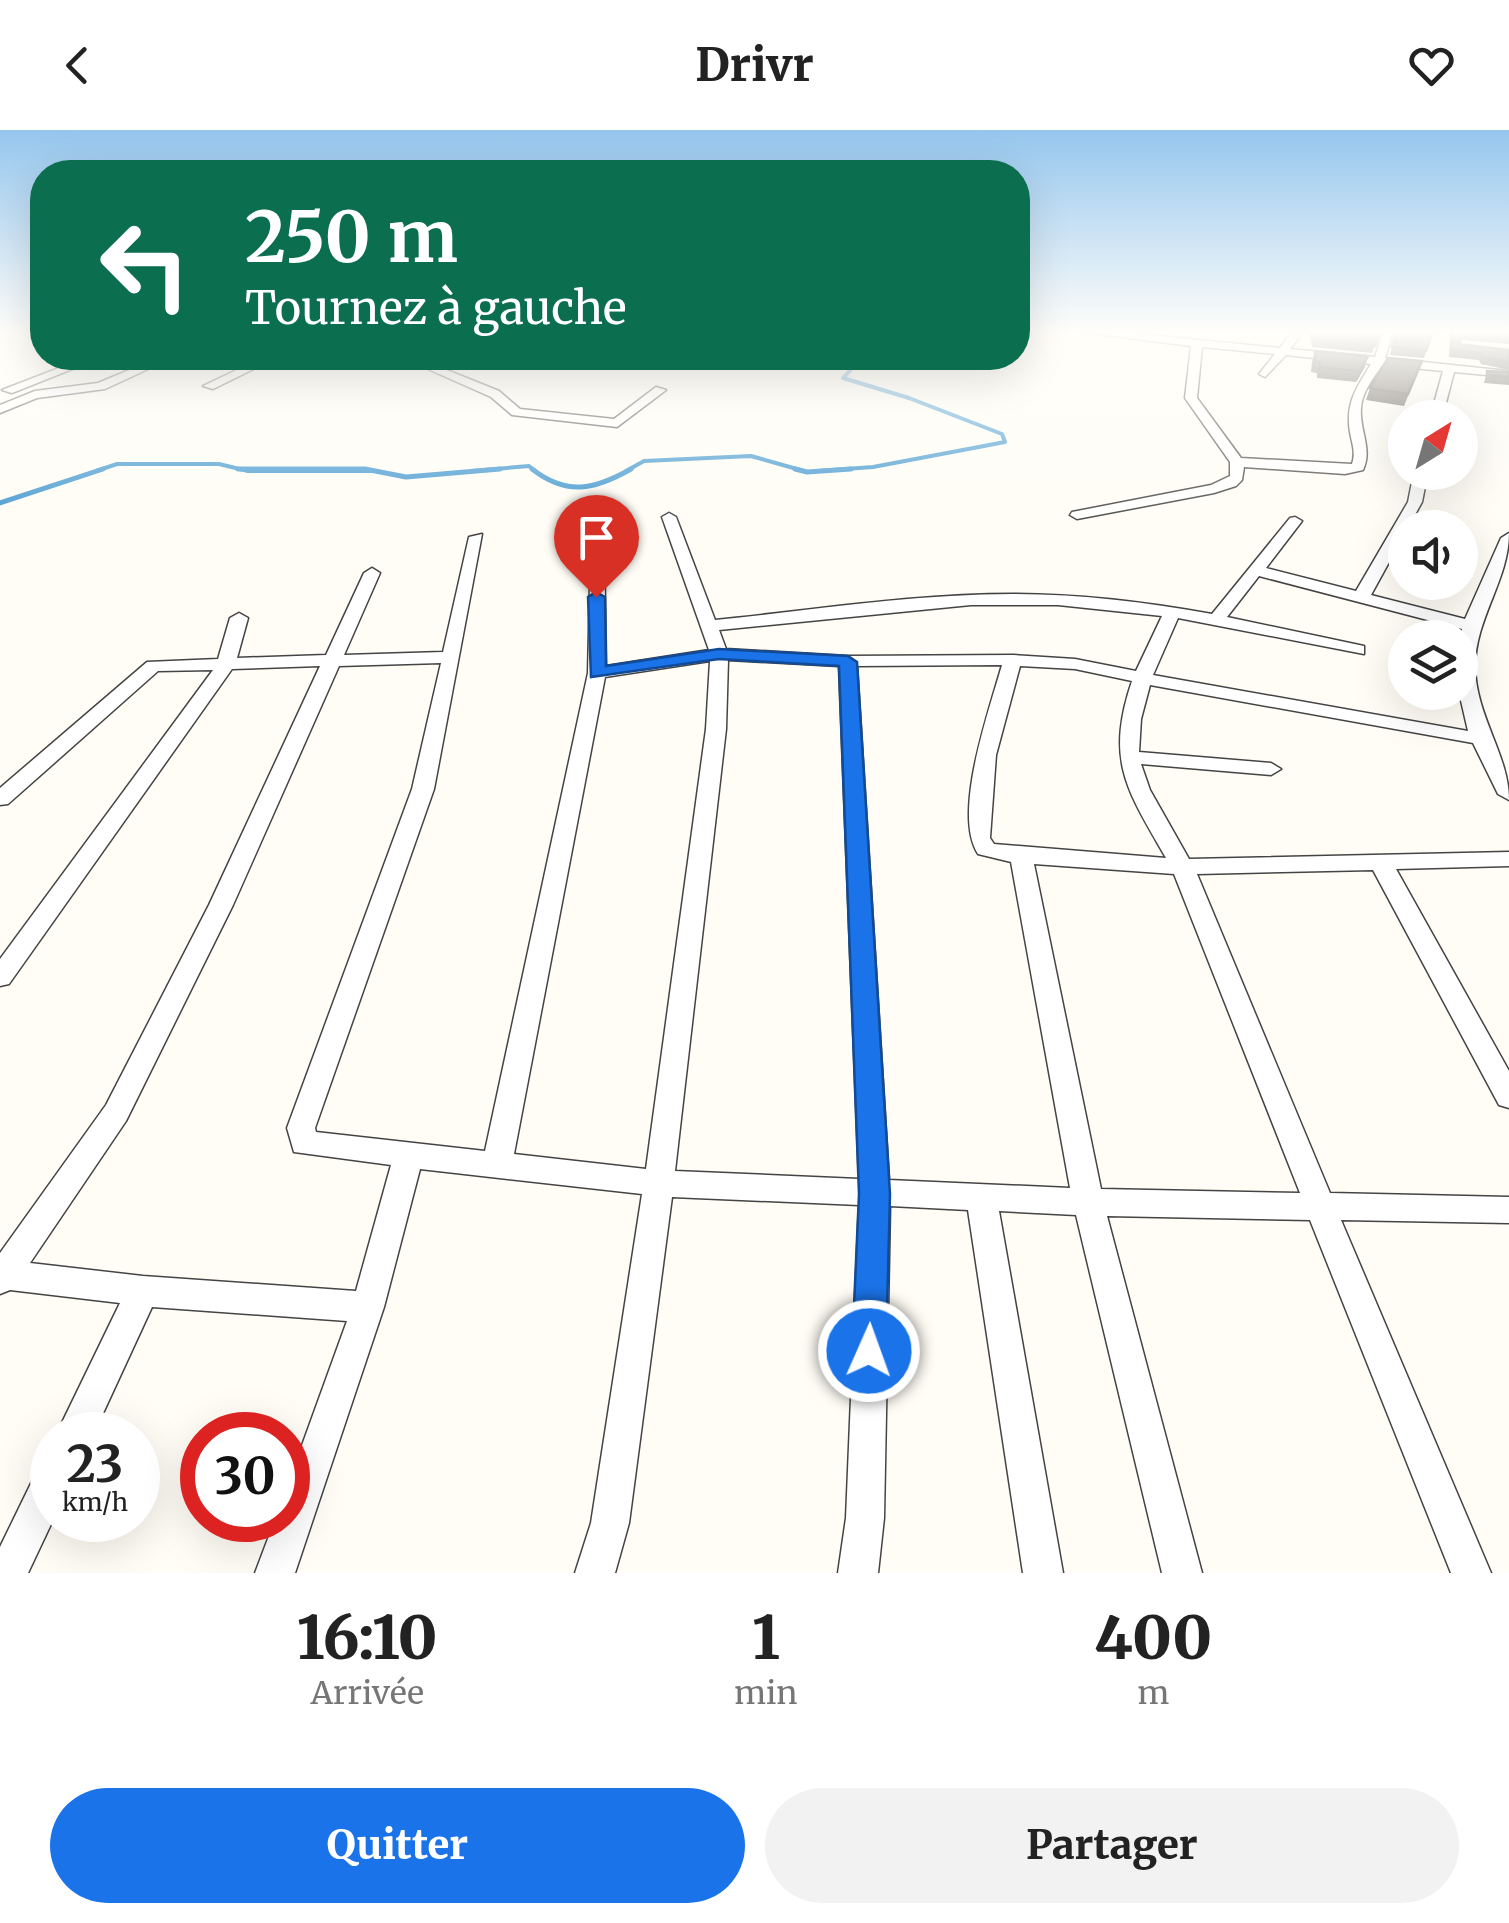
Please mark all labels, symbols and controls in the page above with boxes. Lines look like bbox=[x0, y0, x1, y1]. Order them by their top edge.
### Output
text: Drivr bbox=[695, 37, 814, 93]
icon: back bbox=[50, 38, 105, 93]
icon: heart bbox=[1404, 38, 1459, 93]
text: 250 m bbox=[245, 193, 458, 281]
icon: left bbox=[80, 200, 210, 330]
text: Tournez à gauche bbox=[245, 280, 627, 336]
north arrow bbox=[1388, 400, 1478, 490]
map controls bbox=[1388, 400, 1478, 710]
pin bbox=[554, 495, 639, 598]
icon: arrive bbox=[569, 510, 624, 565]
button: sound bbox=[1388, 510, 1478, 600]
button: layers bbox=[1388, 620, 1478, 710]
position arrow bbox=[817, 1299, 921, 1403]
speed limit sign: 30 bbox=[180, 1412, 310, 1542]
text: 23 bbox=[67, 1433, 123, 1496]
text: km/h bbox=[62, 1486, 128, 1518]
text: 16:10 bbox=[297, 1600, 438, 1675]
text: 1 bbox=[752, 1600, 780, 1675]
text: 400 bbox=[1094, 1600, 1212, 1675]
text: Arrivée bbox=[310, 1673, 424, 1713]
text: min bbox=[734, 1673, 798, 1713]
text: m bbox=[1137, 1673, 1169, 1713]
button: Quitter bbox=[50, 1788, 745, 1903]
button: Partager bbox=[765, 1788, 1459, 1903]

